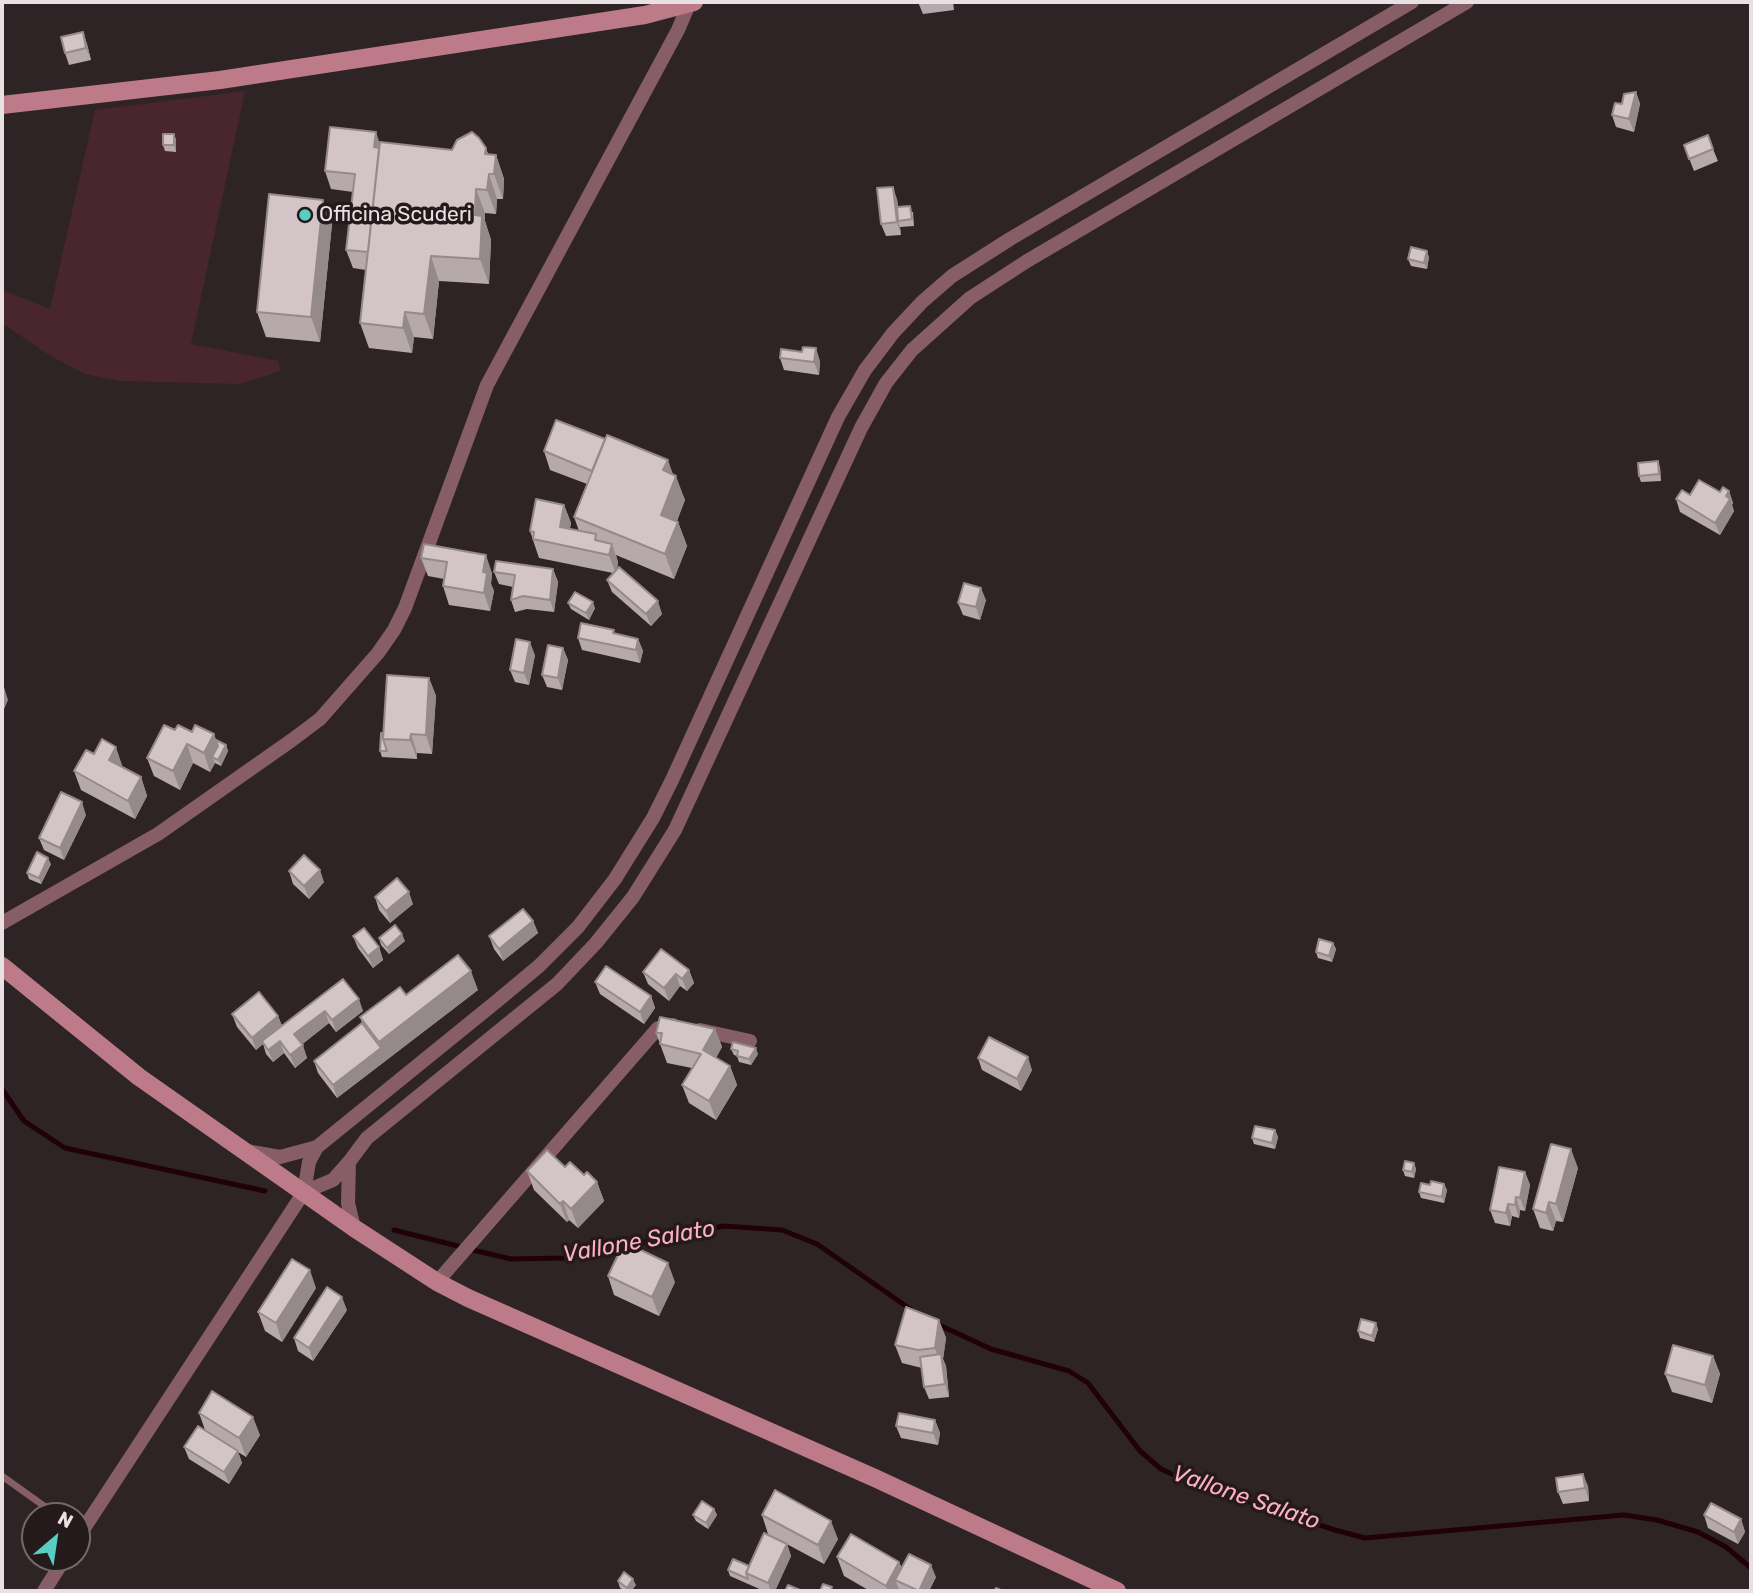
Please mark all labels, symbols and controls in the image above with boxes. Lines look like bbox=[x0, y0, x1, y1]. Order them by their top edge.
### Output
place label: Officina Scuderi bbox=[319, 202, 472, 228]
marker: Officina Scuderi bbox=[297, 207, 313, 223]
water label: Vallone Salato bbox=[561, 1215, 717, 1269]
water label: Vallone Salato bbox=[1169, 1460, 1323, 1536]
north arrow bbox=[21, 1502, 91, 1572]
text: N bbox=[54, 1507, 77, 1533]

